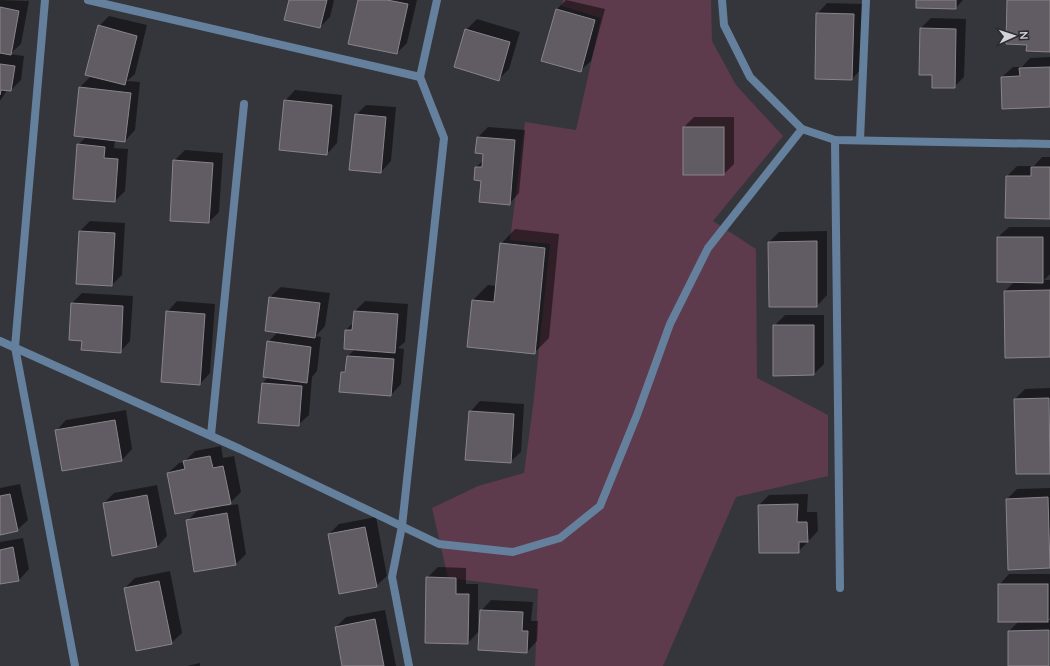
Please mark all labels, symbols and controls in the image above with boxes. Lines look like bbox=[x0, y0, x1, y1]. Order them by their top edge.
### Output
north arrow bbox=[994, 16, 1034, 56]
text: N bbox=[1016, 31, 1031, 40]

